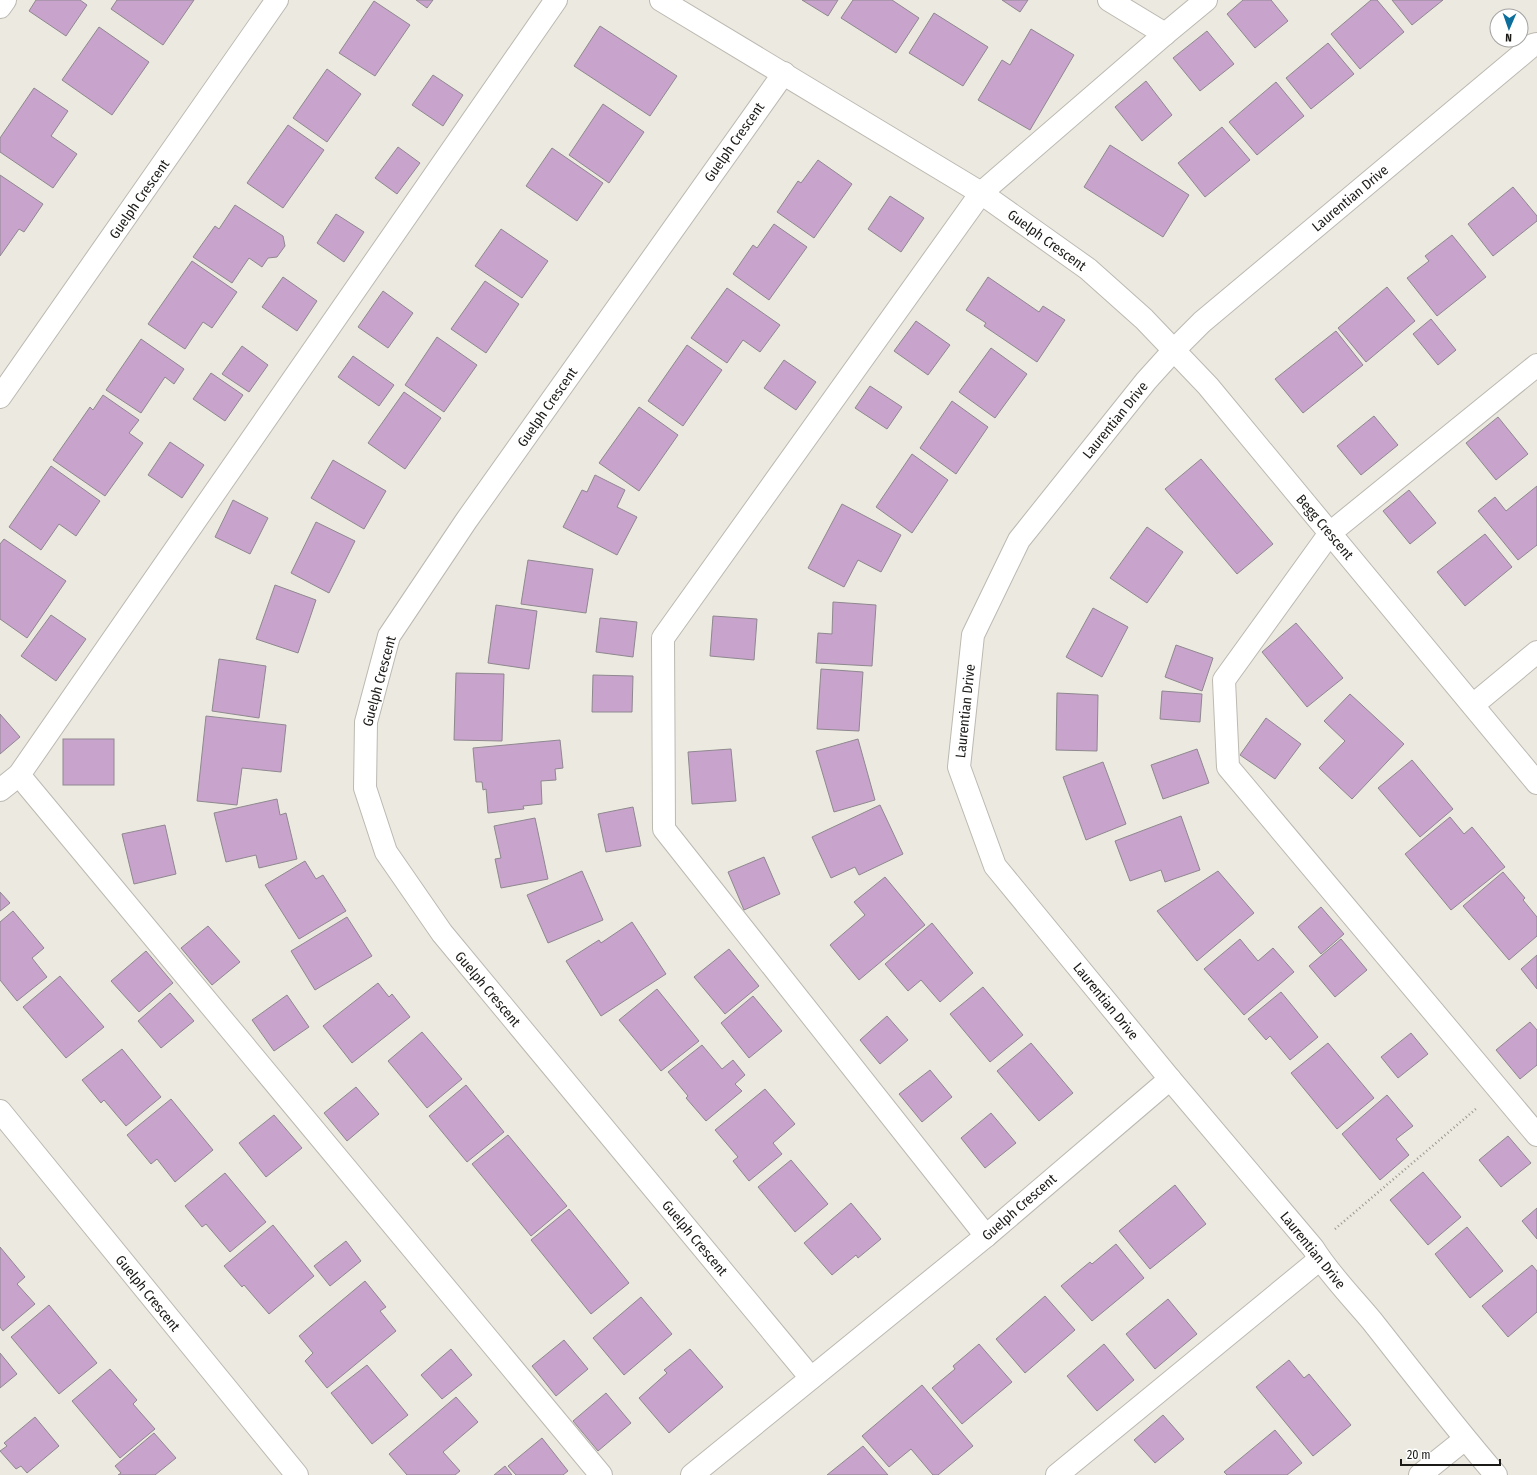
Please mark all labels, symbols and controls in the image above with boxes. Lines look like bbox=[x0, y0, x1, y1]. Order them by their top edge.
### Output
north arrow bbox=[1489, 8, 1529, 48]
text: N bbox=[1505, 31, 1512, 44]
street label: Guelph Crescent bbox=[701, 99, 768, 185]
street label: Guelph Crescent bbox=[106, 156, 173, 242]
street label: Laurentian Drive bbox=[1309, 161, 1392, 235]
street label: Guelph Crescent bbox=[1004, 206, 1090, 275]
street label: Guelph Crescent bbox=[514, 364, 581, 450]
street label: Laurentian Drive bbox=[1079, 378, 1152, 462]
street label: Begg Crescent bbox=[1292, 491, 1357, 564]
street label: Guelph Crescent bbox=[359, 634, 400, 728]
street label: Laurentian Drive bbox=[952, 663, 979, 759]
street label: Guelph Crescent bbox=[451, 948, 524, 1031]
street label: Laurentian Drive bbox=[1069, 959, 1142, 1043]
street label: Guelph Crescent bbox=[979, 1170, 1060, 1244]
street label: Guelph Crescent bbox=[658, 1197, 731, 1280]
street label: Laurentian Drive bbox=[1276, 1208, 1349, 1292]
street label: Guelph Crescent bbox=[112, 1252, 184, 1335]
scale bar bbox=[1401, 1441, 1500, 1467]
text: 20 m bbox=[1407, 1448, 1431, 1462]

